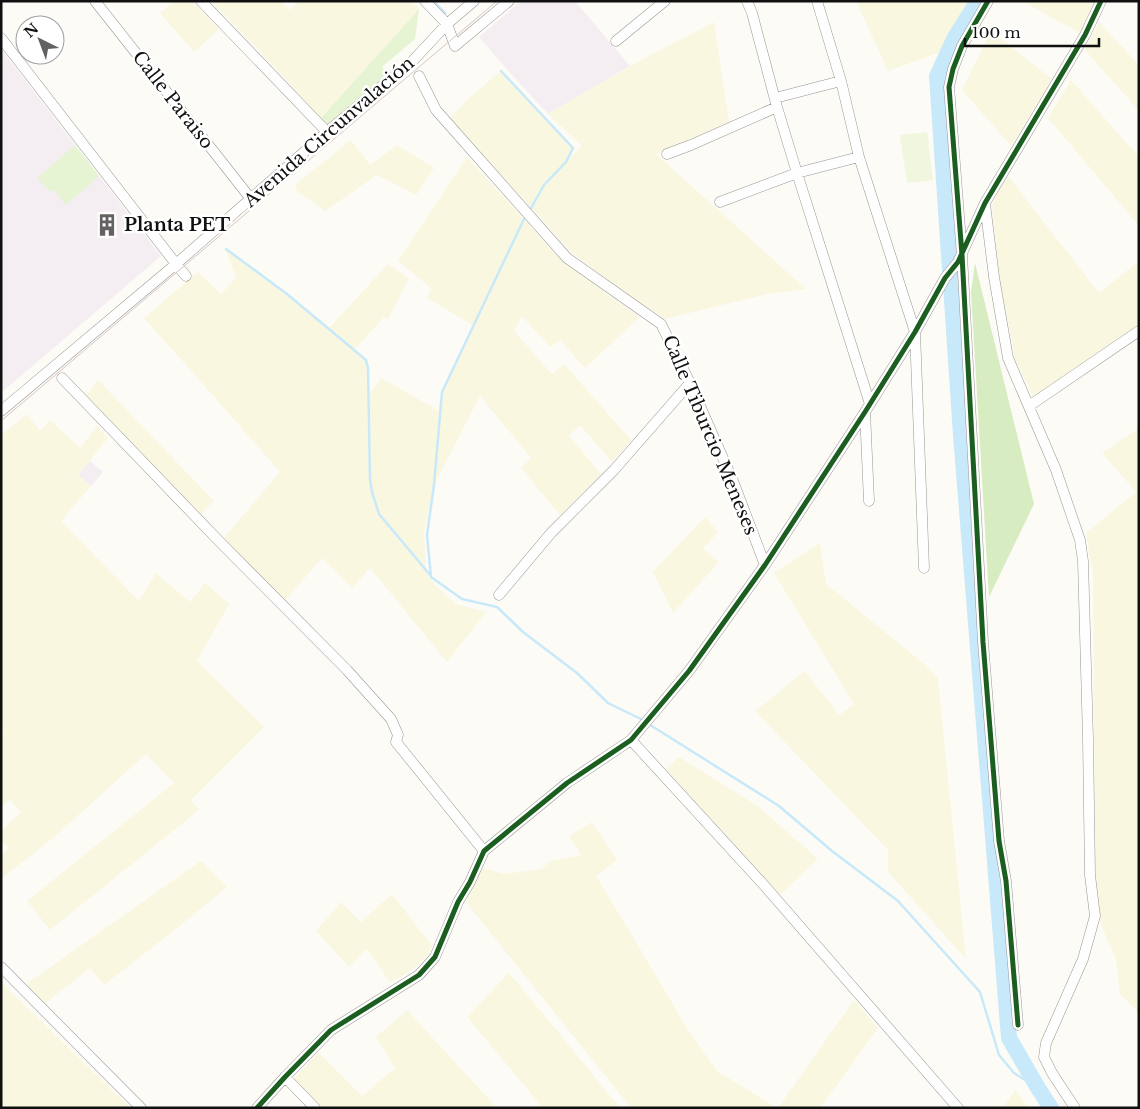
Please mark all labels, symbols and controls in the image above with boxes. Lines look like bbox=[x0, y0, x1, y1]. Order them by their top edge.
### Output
north arrow bbox=[15, 15, 65, 65]
scale bar bbox=[965, 15, 1099, 47]
text: N bbox=[20, 19, 42, 41]
text: 100 m bbox=[972, 23, 1021, 42]
street label: Calle Paraiso bbox=[128, 47, 218, 153]
street label: Avenida Circunvalación bbox=[239, 52, 419, 213]
building icon: Planta PET bbox=[94, 212, 120, 238]
place label: Planta PET bbox=[124, 214, 230, 236]
street label: Calle Tiburcio Meneses bbox=[658, 332, 762, 538]

